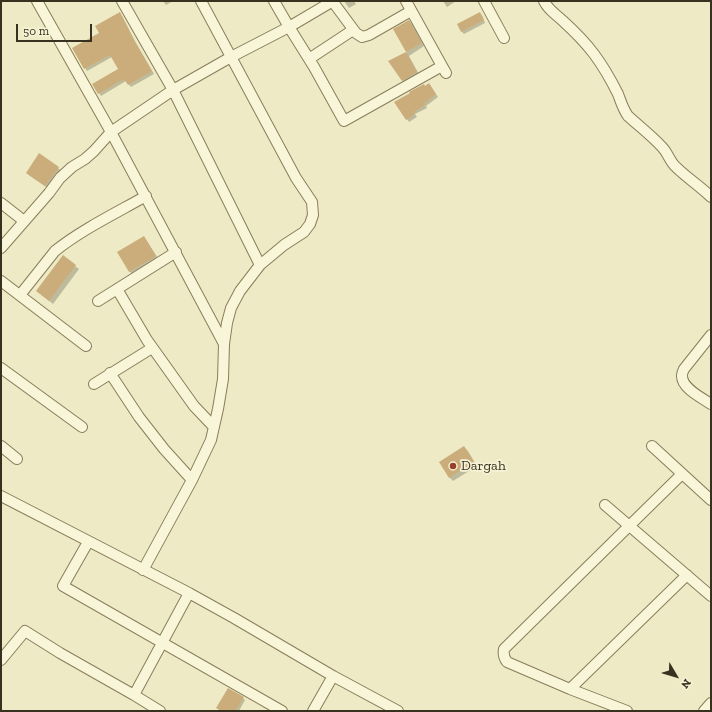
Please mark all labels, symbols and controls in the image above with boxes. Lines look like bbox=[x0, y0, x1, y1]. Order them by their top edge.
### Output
scale bar bbox=[18, 16, 94, 42]
text: 50 m bbox=[23, 24, 49, 38]
place label: Dargah bbox=[461, 458, 506, 474]
marker: Dargah bbox=[448, 461, 458, 471]
north arrow bbox=[656, 656, 696, 696]
text: N bbox=[678, 676, 694, 691]

